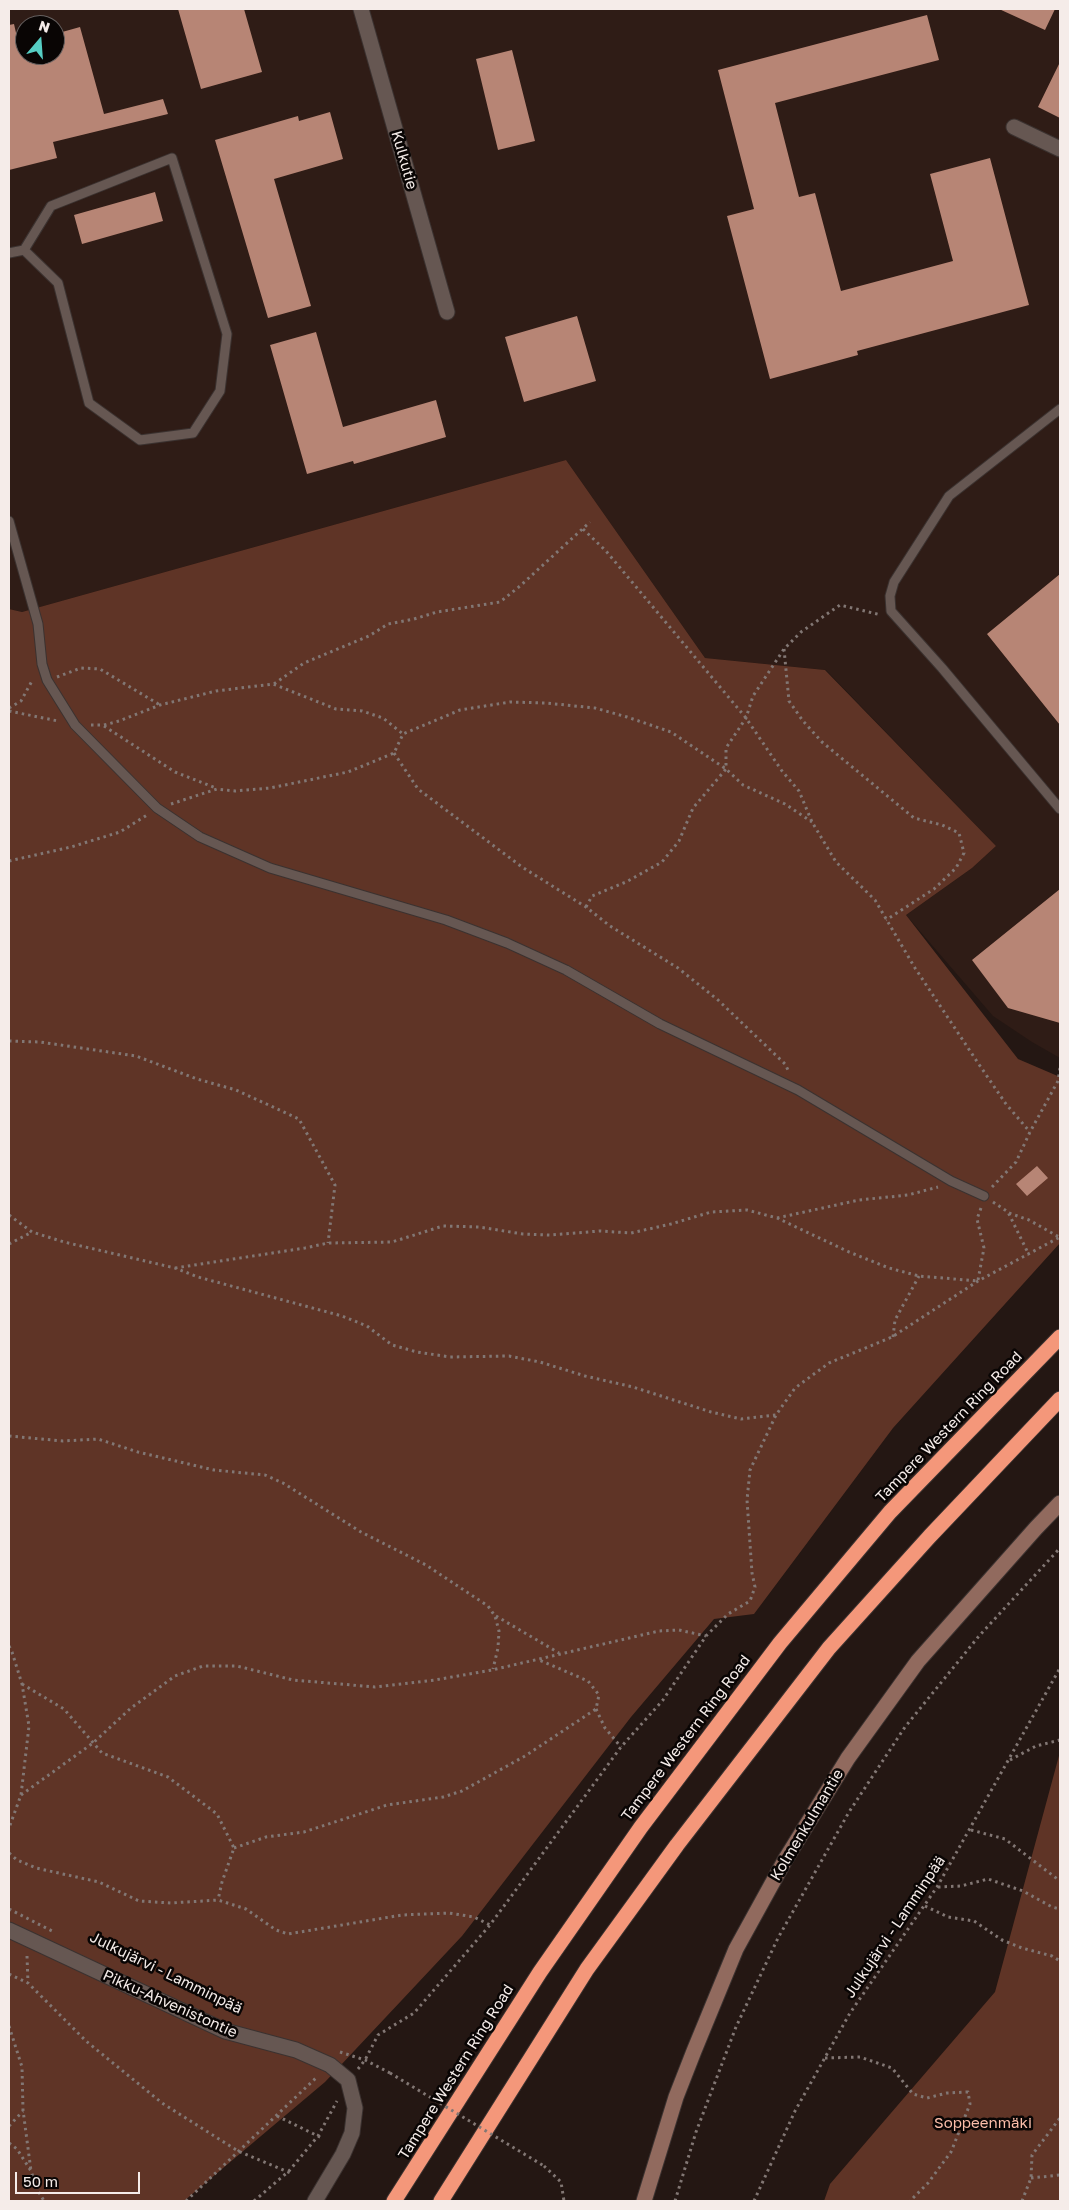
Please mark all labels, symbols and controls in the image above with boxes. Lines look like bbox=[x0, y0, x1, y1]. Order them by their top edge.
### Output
north arrow bbox=[15, 15, 65, 65]
text: N bbox=[37, 16, 52, 36]
street label: Kulkutie bbox=[387, 129, 421, 191]
street label: Tampere Western Ring Road bbox=[872, 1348, 1026, 1506]
street label: Tampere Western Ring Road bbox=[618, 1652, 754, 1824]
street label: Kolmenkulmantie bbox=[767, 1766, 847, 1884]
street label: Julkujärvi - Lamminpää bbox=[841, 1853, 949, 2001]
street label: Julkujärvi - Lamminpää bbox=[87, 1928, 245, 2018]
street label: Pikku-Ahvenistontie bbox=[100, 1966, 240, 2042]
street label: Tampere Western Ring Road bbox=[395, 1981, 517, 2163]
park label: Soppeenmäki bbox=[934, 2114, 1032, 2132]
scale bar bbox=[18, 2162, 142, 2194]
text: 50 m bbox=[23, 2172, 58, 2190]

